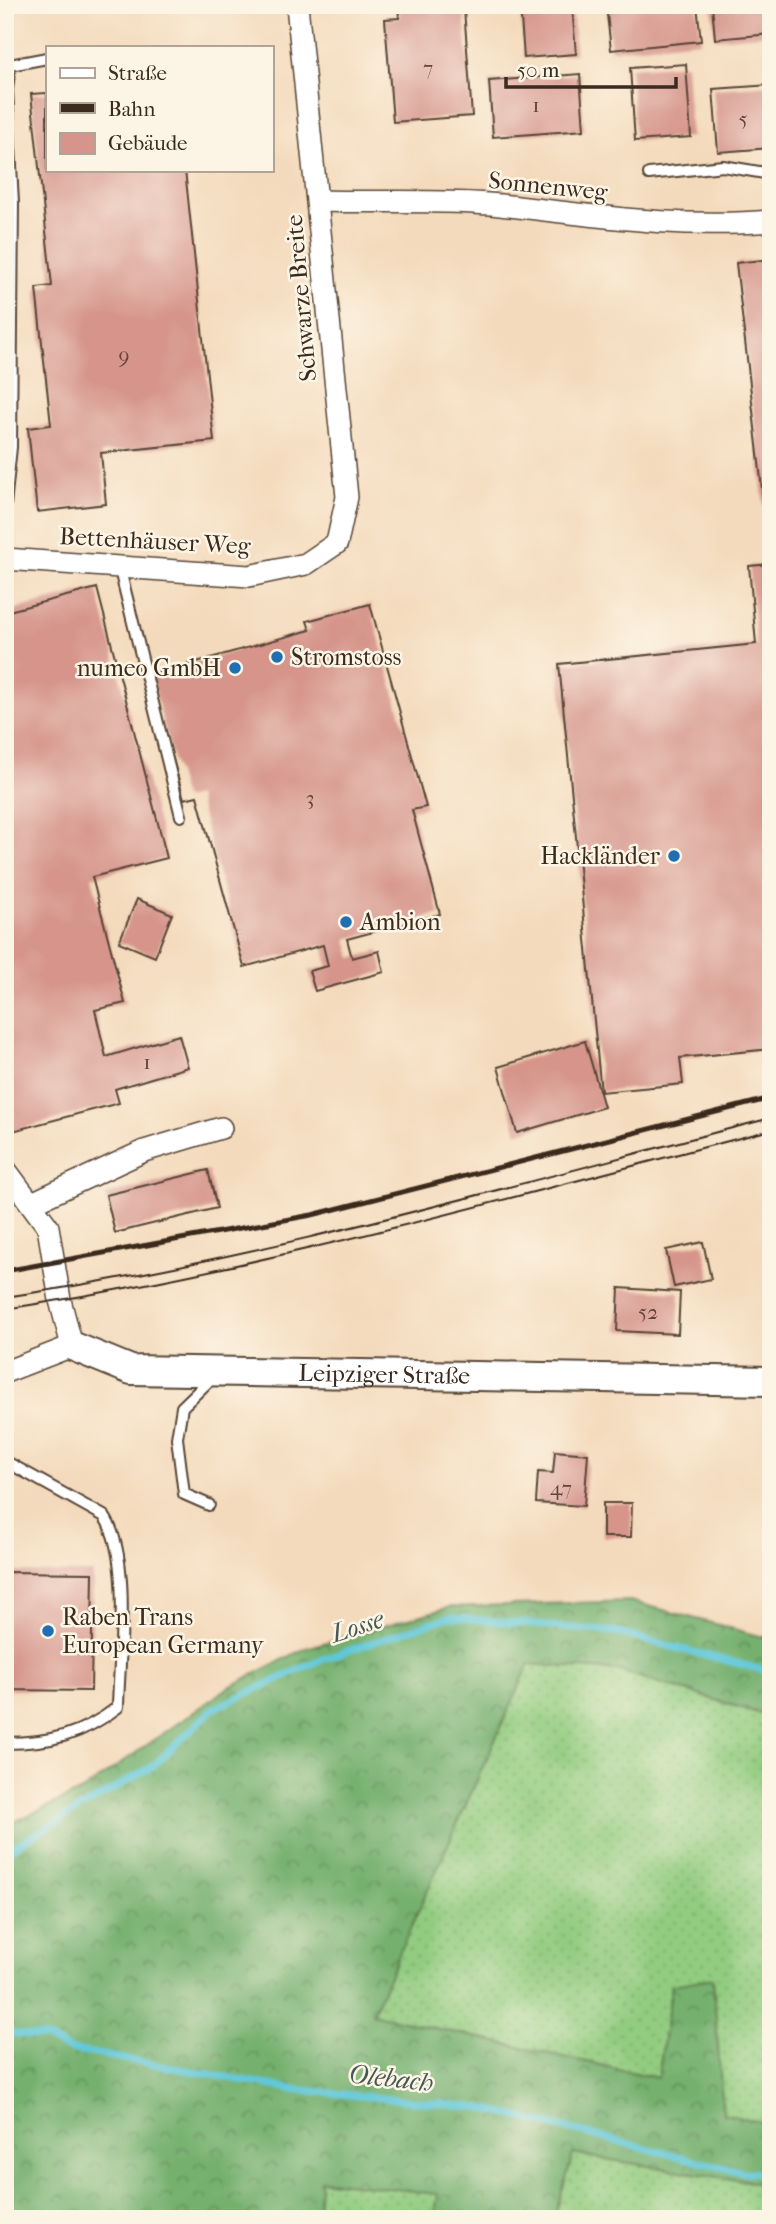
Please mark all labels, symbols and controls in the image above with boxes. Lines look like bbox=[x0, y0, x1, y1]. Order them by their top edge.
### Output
legend bbox=[46, 46, 273, 172]
scale bar bbox=[506, 46, 676, 90]
house number: 7 bbox=[423, 56, 433, 80]
text: 50 m bbox=[517, 58, 560, 82]
text: Straße bbox=[108, 61, 167, 85]
house number: 1 bbox=[532, 93, 540, 117]
text: Bahn bbox=[108, 97, 155, 121]
house number: 5 bbox=[738, 107, 748, 131]
text: Gebäude bbox=[108, 131, 188, 155]
street label: Sonnenweg bbox=[487, 166, 610, 206]
street label: Schwarze Breite bbox=[280, 213, 322, 383]
house number: 9 bbox=[118, 344, 130, 368]
street label: Bettenhäuser Weg bbox=[59, 522, 252, 560]
place label: Stromstoss bbox=[291, 643, 401, 671]
marker: Stromstoss bbox=[269, 649, 285, 665]
place label: numeo GmbH bbox=[77, 654, 221, 682]
marker: numeo GmbH bbox=[227, 660, 243, 676]
house number: 3 bbox=[306, 786, 314, 810]
place label: Hackländer bbox=[540, 842, 661, 870]
marker: Hackländer bbox=[666, 848, 682, 864]
place label: Ambion bbox=[359, 908, 441, 936]
marker: Ambion bbox=[338, 914, 354, 930]
house number: 1 bbox=[143, 1050, 151, 1074]
house number: 52 bbox=[638, 1300, 658, 1324]
street label: Leipziger Straße bbox=[298, 1359, 470, 1390]
house number: 47 bbox=[550, 1476, 572, 1500]
place label: Raben Trans European Germany bbox=[62, 1603, 265, 1659]
water label: Losse bbox=[325, 1603, 389, 1650]
marker: Raben Trans European Germany bbox=[40, 1623, 56, 1639]
water label: Olebach bbox=[347, 2059, 435, 2098]

